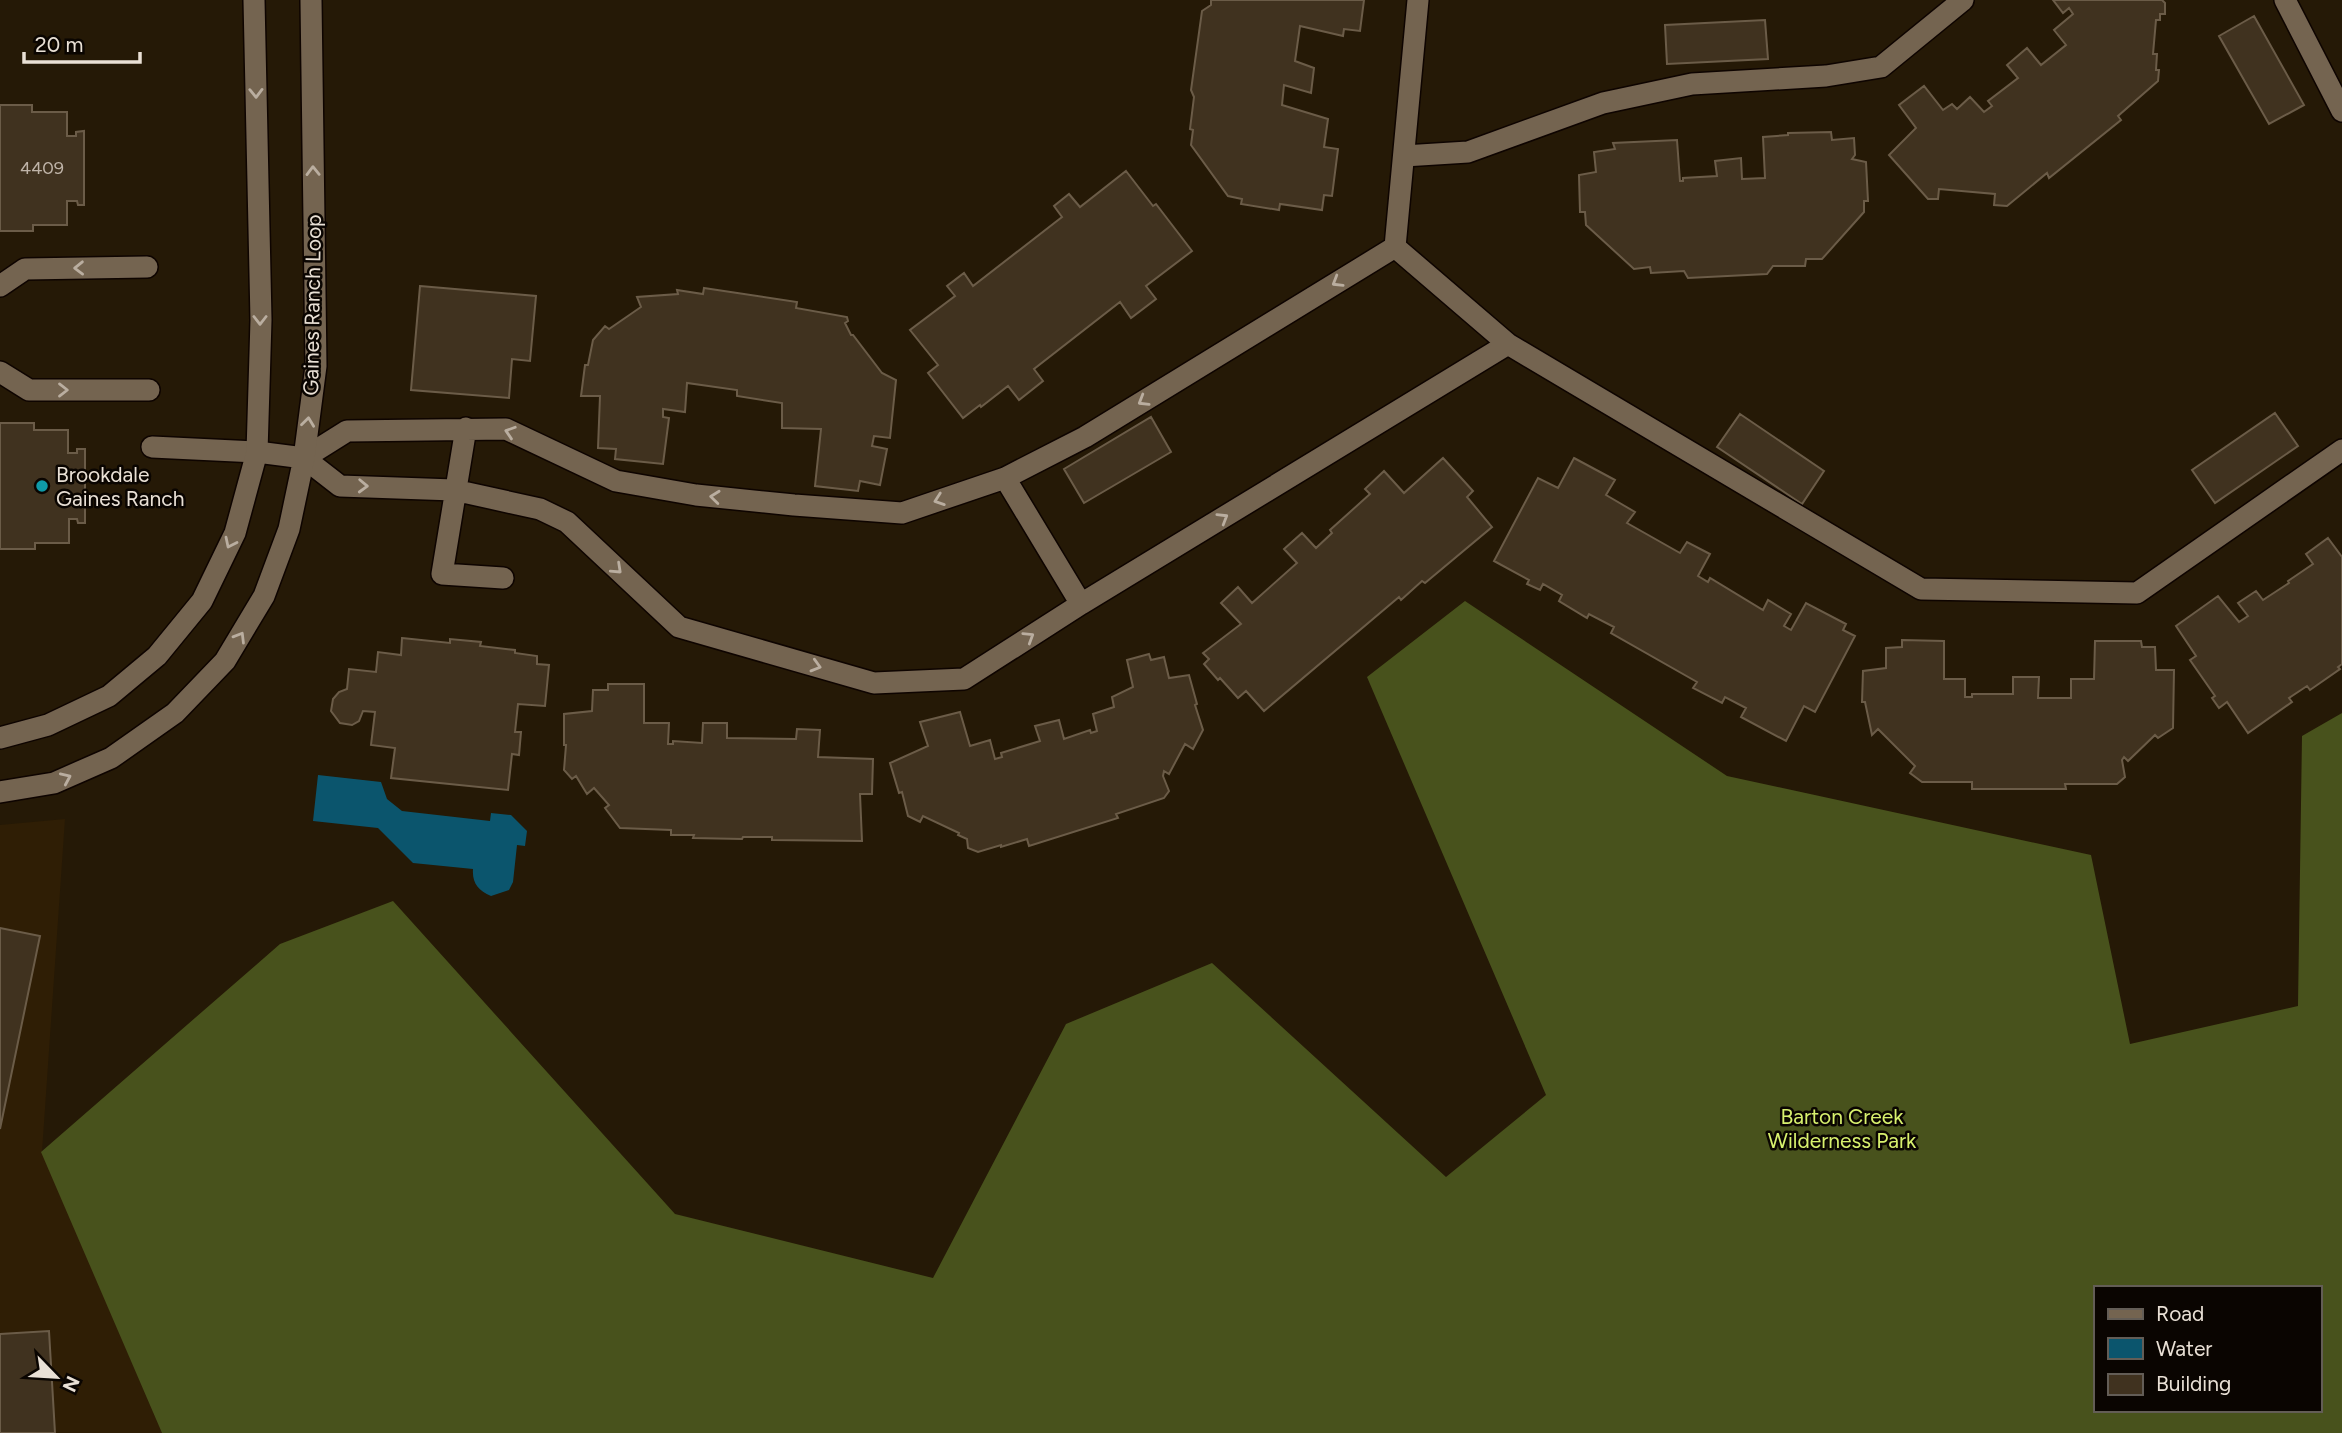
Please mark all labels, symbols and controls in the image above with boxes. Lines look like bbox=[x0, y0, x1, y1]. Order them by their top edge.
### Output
scale bar bbox=[24, 21, 140, 65]
text: 20 m bbox=[35, 32, 83, 57]
one-way arrow bbox=[248, 87, 263, 98]
house number: 4409 bbox=[20, 157, 64, 179]
one-way arrow bbox=[305, 165, 321, 176]
street label: Gaines Ranch Loop bbox=[298, 214, 326, 396]
one-way arrow bbox=[73, 260, 83, 276]
one-way arrow bbox=[1332, 274, 1345, 287]
one-way arrow bbox=[252, 315, 268, 326]
one-way arrow bbox=[58, 382, 69, 398]
one-way arrow bbox=[1138, 393, 1151, 406]
one-way arrow bbox=[301, 416, 316, 428]
one-way arrow bbox=[504, 426, 517, 441]
place label: Brookdale Gaines Ranch bbox=[56, 462, 184, 511]
marker: Brookdale Gaines Ranch bbox=[34, 478, 50, 494]
one-way arrow bbox=[358, 479, 369, 494]
one-way arrow bbox=[709, 490, 720, 505]
one-way arrow bbox=[934, 492, 946, 506]
one-way arrow bbox=[1215, 513, 1228, 526]
one-way arrow bbox=[224, 536, 238, 548]
one-way arrow bbox=[609, 561, 622, 573]
one-way arrow bbox=[231, 631, 244, 644]
one-way arrow bbox=[1022, 633, 1035, 646]
one-way arrow bbox=[810, 658, 822, 672]
one-way arrow bbox=[59, 772, 72, 786]
park label: Barton Creek Wilderness Park bbox=[1768, 1104, 1917, 1153]
legend bbox=[2094, 1286, 2321, 1412]
text: Road bbox=[2156, 1301, 2204, 1326]
text: Water bbox=[2156, 1336, 2212, 1361]
north arrow bbox=[21, 1342, 91, 1412]
text: Building bbox=[2156, 1371, 2231, 1396]
text: N bbox=[57, 1372, 84, 1395]

